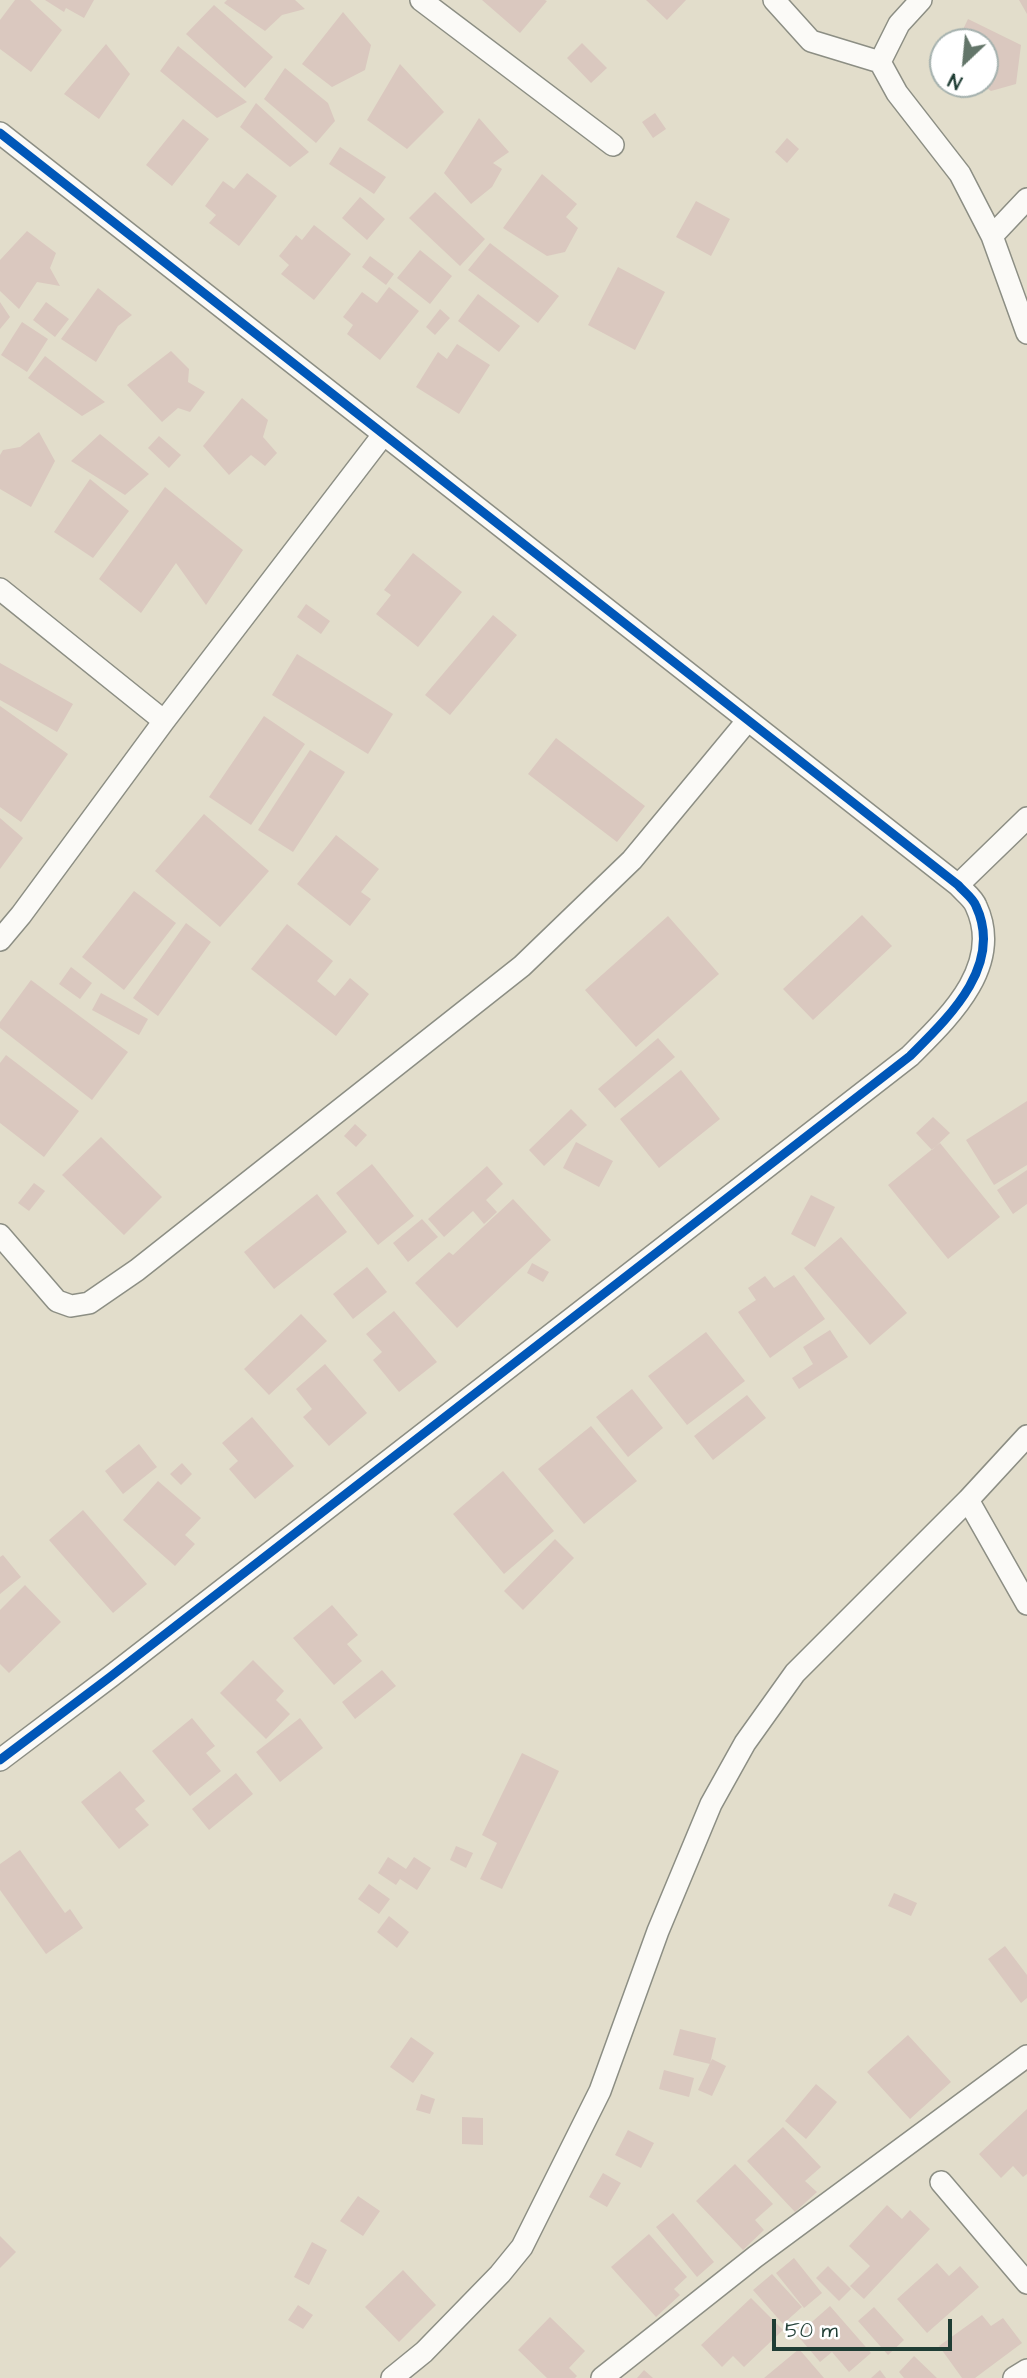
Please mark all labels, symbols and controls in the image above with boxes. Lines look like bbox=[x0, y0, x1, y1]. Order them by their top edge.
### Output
north arrow bbox=[929, 28, 999, 98]
text: N bbox=[944, 66, 967, 95]
scale bar bbox=[775, 2304, 955, 2348]
text: 50 m bbox=[785, 2316, 838, 2345]

